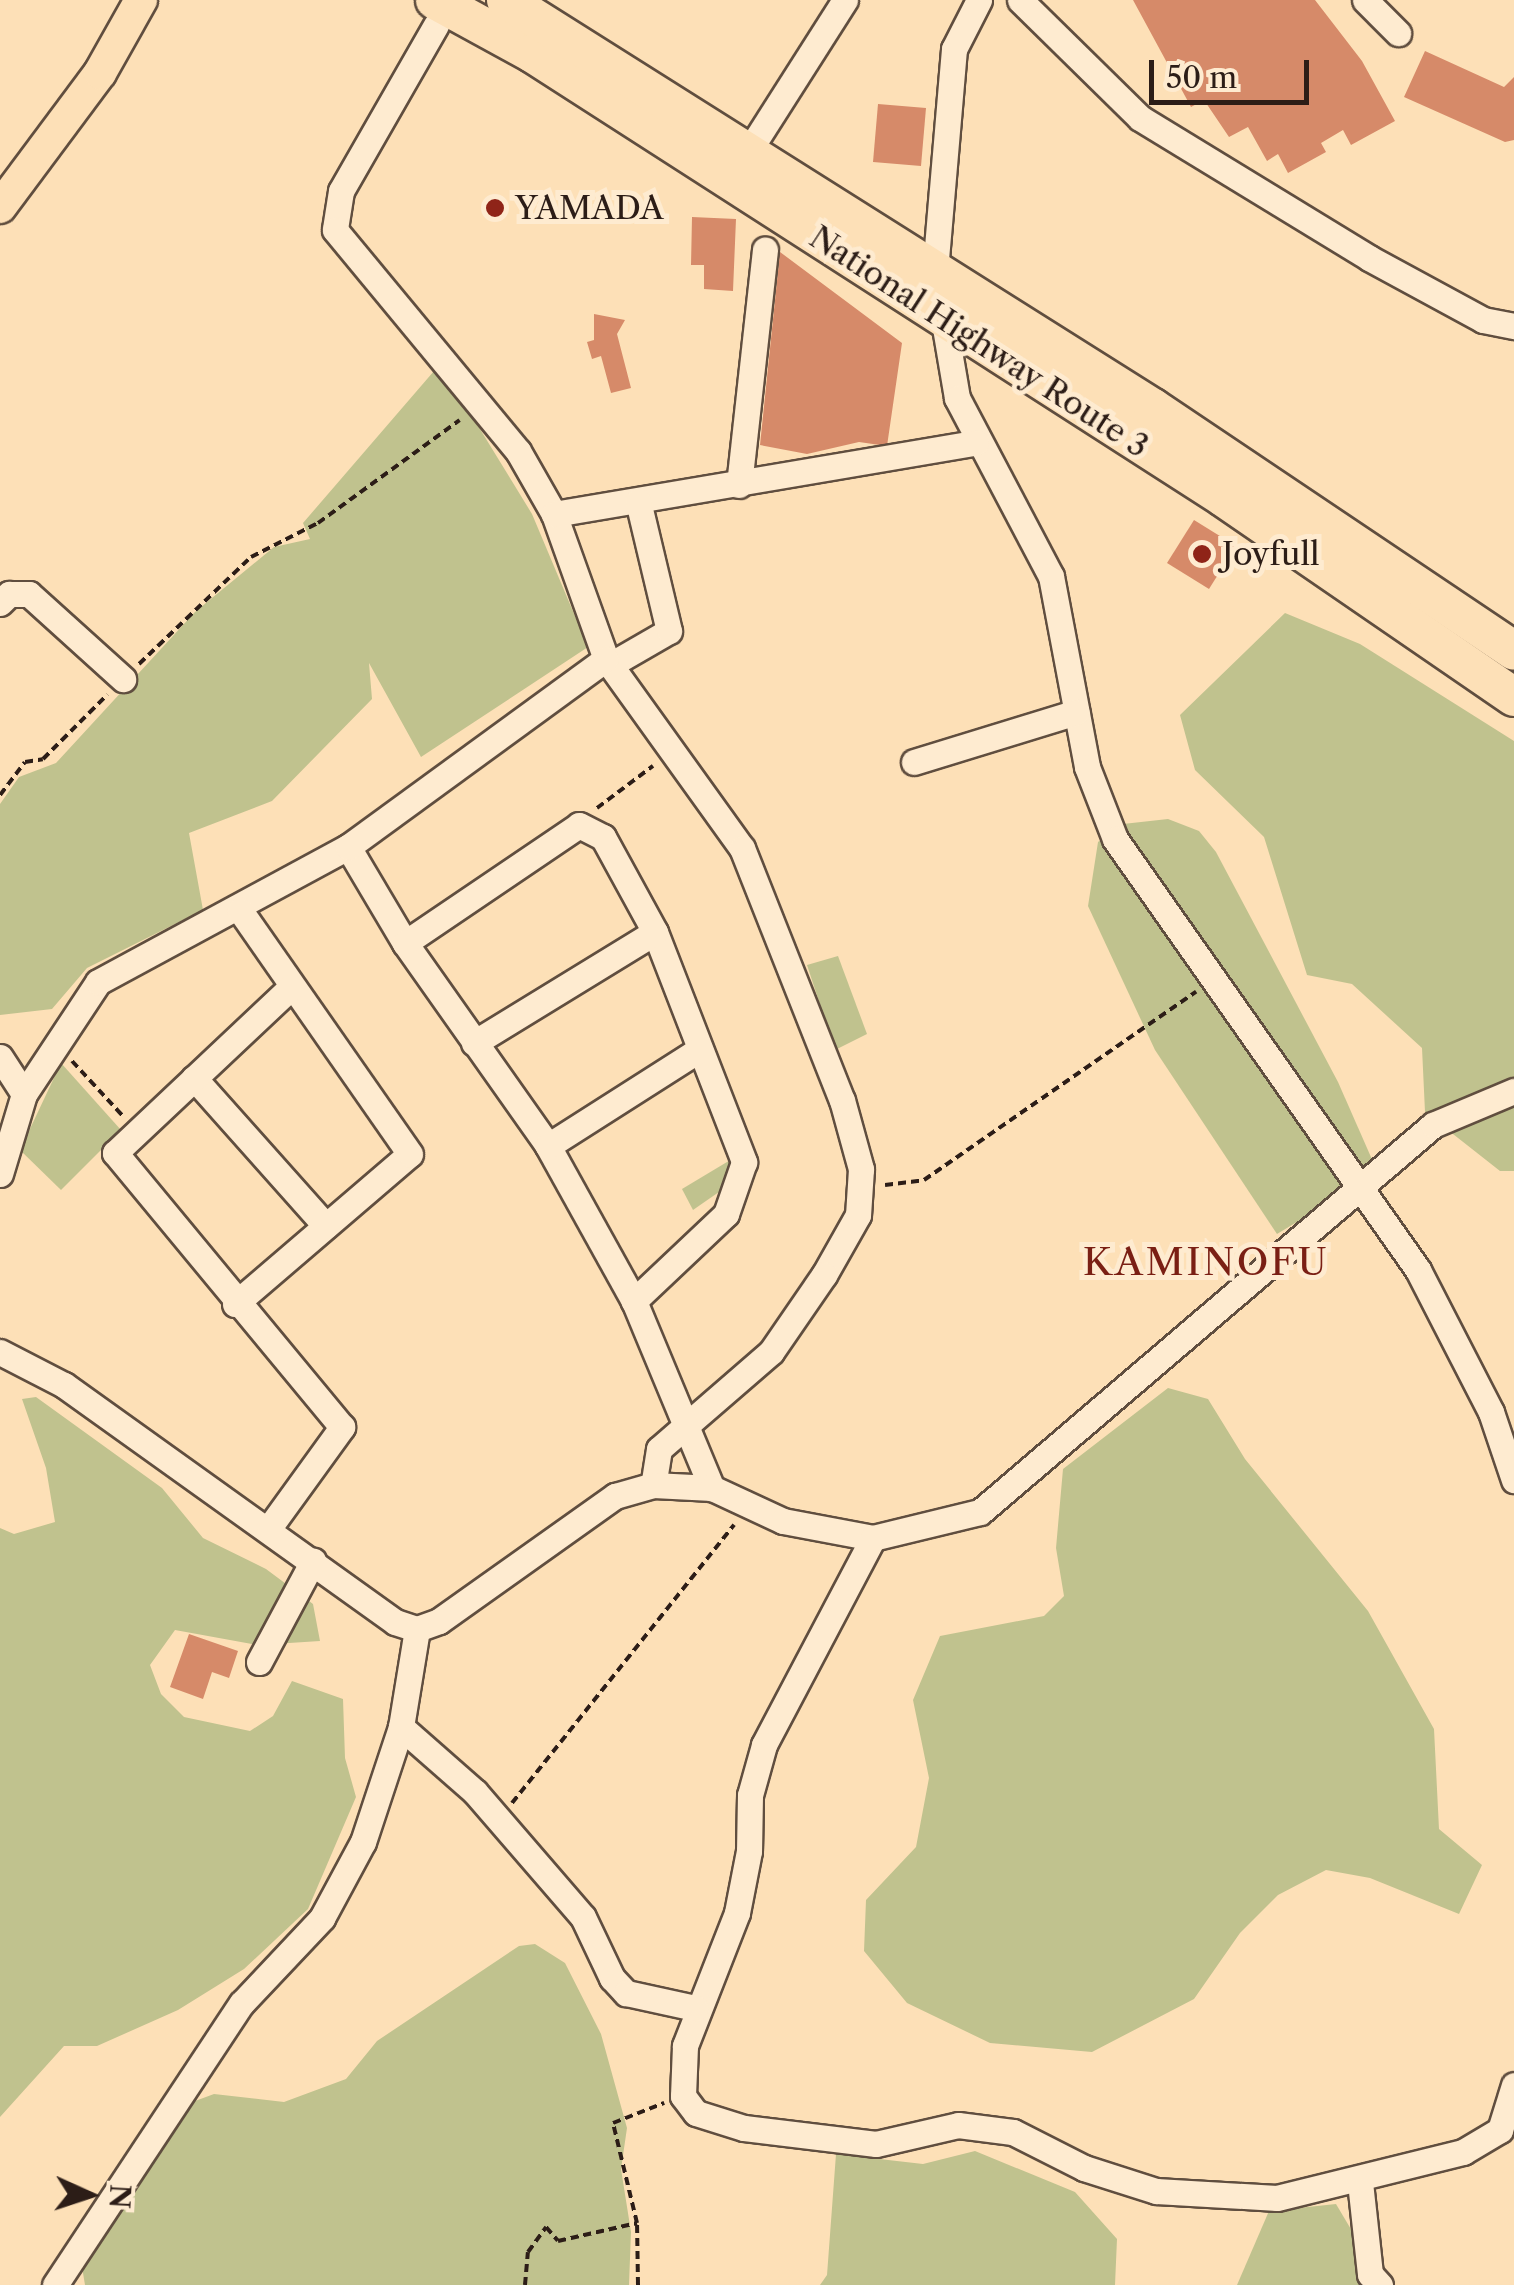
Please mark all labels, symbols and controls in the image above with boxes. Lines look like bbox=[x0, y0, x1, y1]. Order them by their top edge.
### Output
scale bar bbox=[1154, 40, 1314, 102]
text: 50 m bbox=[1166, 59, 1237, 96]
place label: YAMADA bbox=[515, 189, 664, 227]
marker: YAMADA bbox=[484, 197, 506, 219]
street label: National Highway Route 3 bbox=[802, 218, 1156, 466]
place label: Joyfull bbox=[1222, 535, 1320, 573]
marker: Joyfull bbox=[1191, 543, 1213, 565]
district label: KAMINOFU bbox=[1083, 1239, 1329, 1285]
north arrow bbox=[40, 2145, 140, 2245]
text: N bbox=[102, 2184, 138, 2210]

